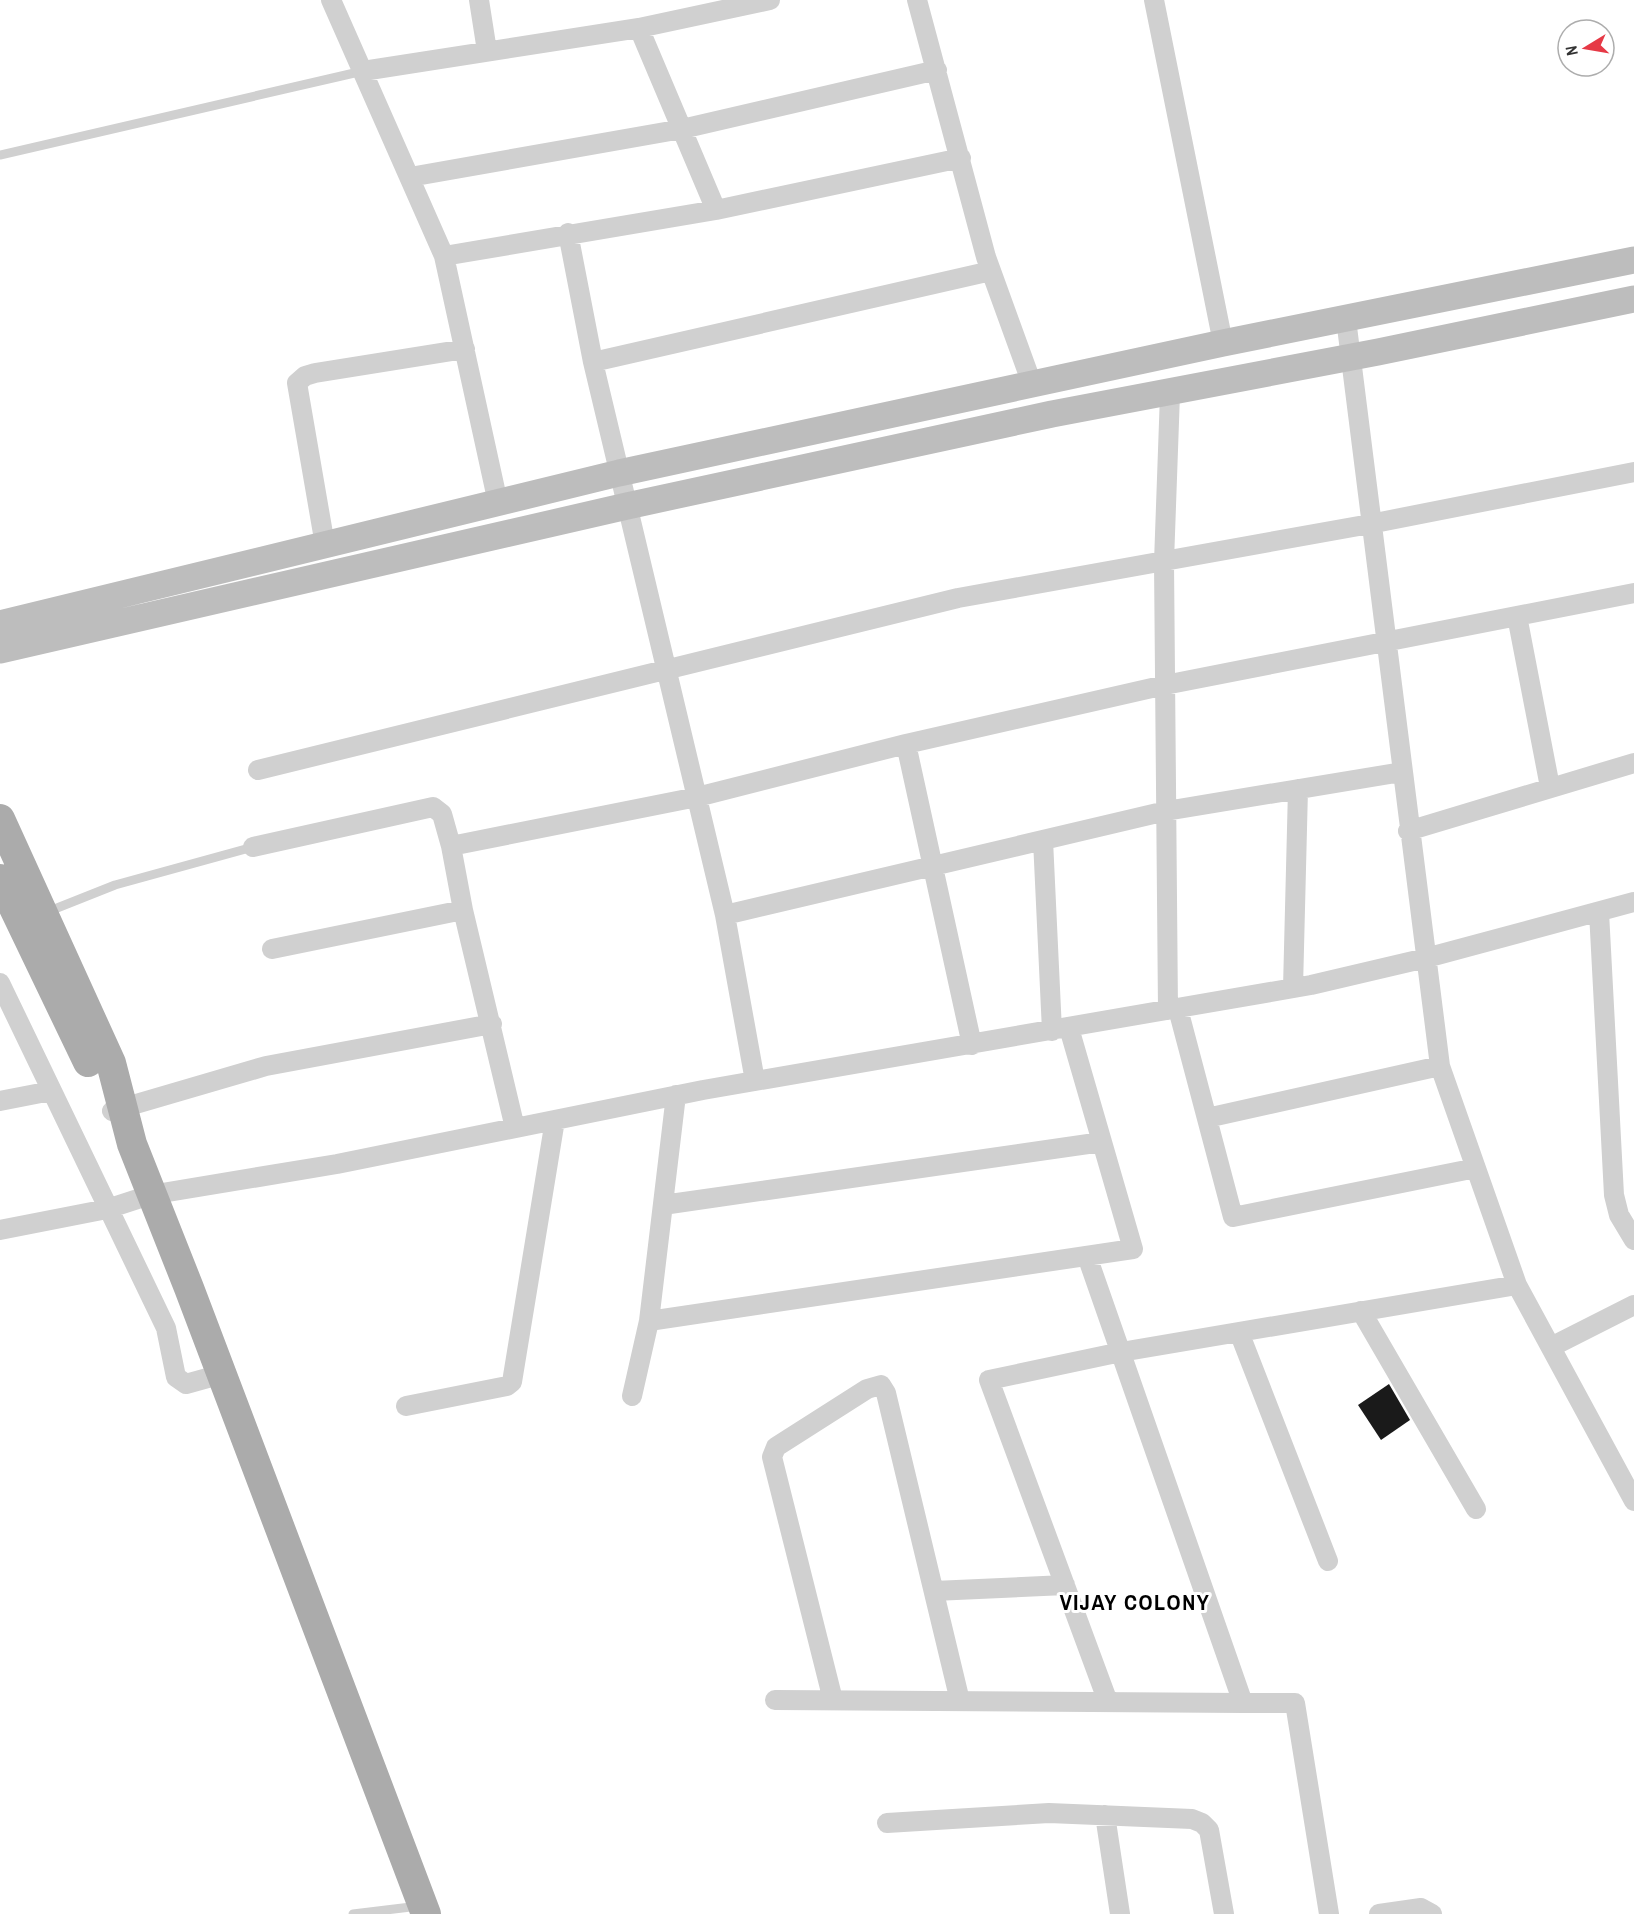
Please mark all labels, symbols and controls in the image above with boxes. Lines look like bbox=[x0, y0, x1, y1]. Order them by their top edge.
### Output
north arrow bbox=[1556, 18, 1616, 78]
text: N bbox=[1560, 44, 1583, 58]
district label: VIJAY COLONY bbox=[1060, 1587, 1210, 1617]

